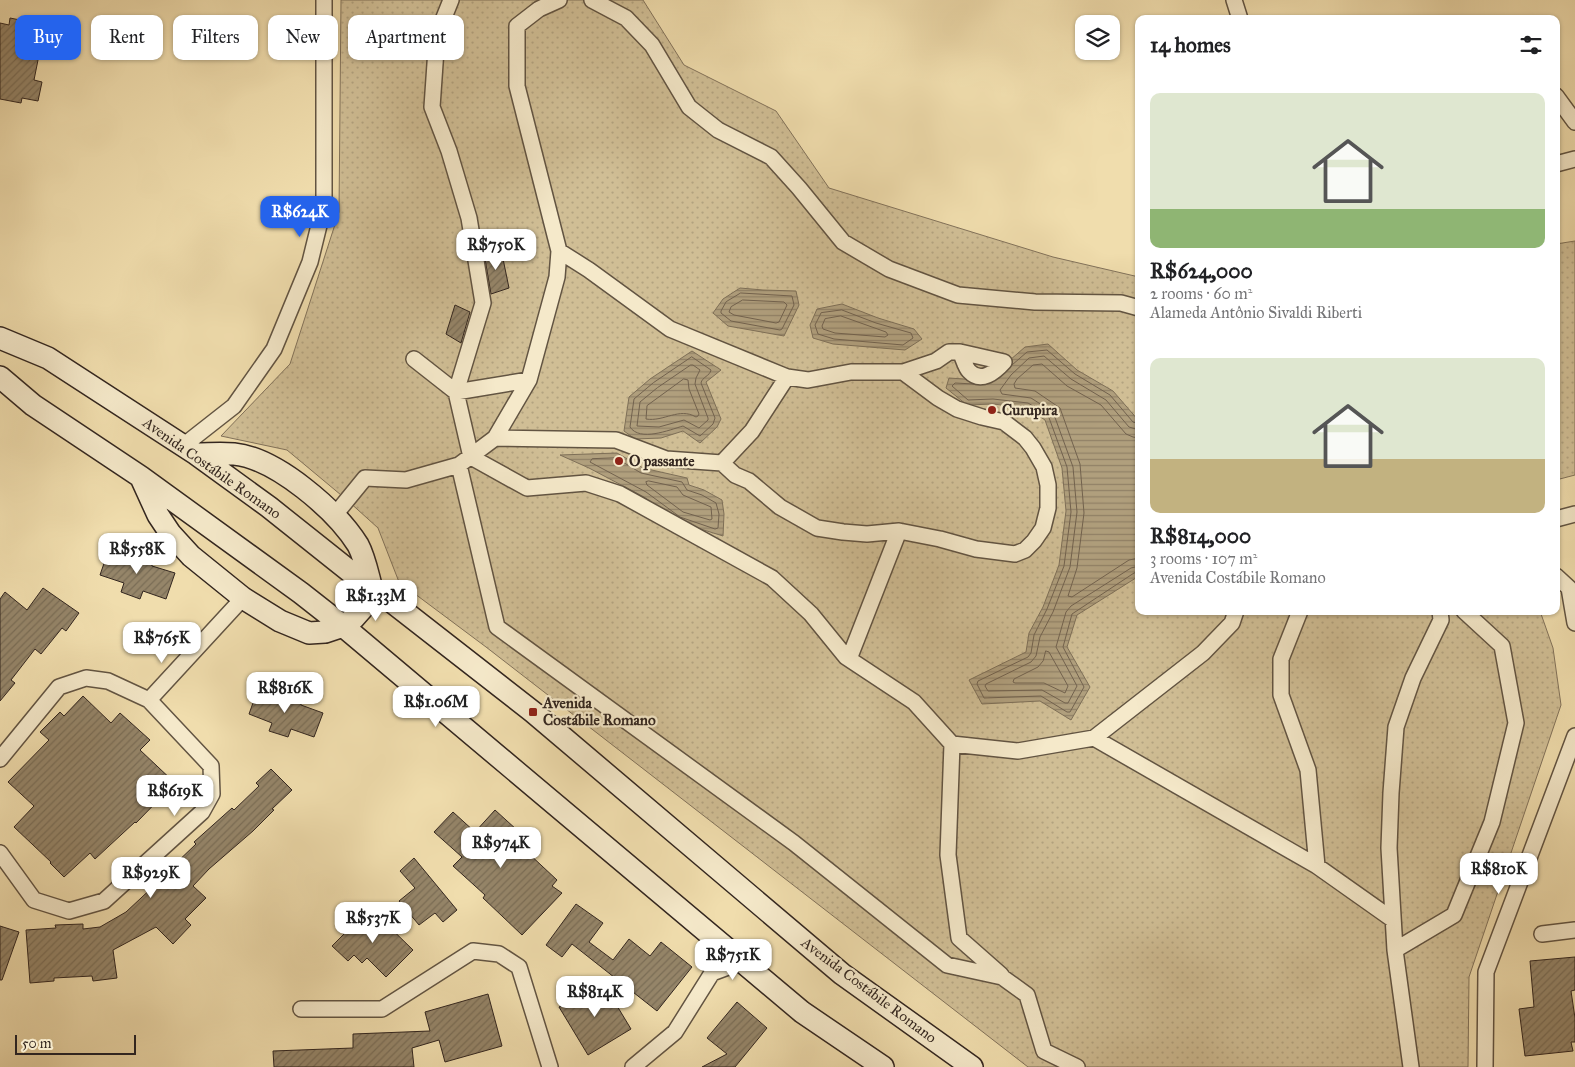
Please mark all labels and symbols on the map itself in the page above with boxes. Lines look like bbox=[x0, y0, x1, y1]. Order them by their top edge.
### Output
pin: R$624K bbox=[259, 196, 341, 238]
pin: R$750K bbox=[455, 228, 537, 271]
place label: Curupira bbox=[1002, 401, 1058, 420]
marker: Curupira bbox=[986, 404, 998, 416]
street label: Avenida Costábile Romano bbox=[139, 413, 285, 523]
place label: O passante bbox=[629, 452, 695, 471]
marker: O passante bbox=[613, 455, 625, 467]
pin: R$558K bbox=[96, 532, 178, 575]
pin: R$1.33M bbox=[330, 580, 422, 622]
pin: R$765K bbox=[121, 622, 203, 664]
pin: R$816K bbox=[244, 672, 326, 714]
pin: R$1.06M bbox=[390, 686, 482, 728]
place label: Avenida Costábile Romano bbox=[542, 694, 656, 729]
marker: Avenida Costábile Romano bbox=[527, 706, 539, 718]
pin: R$619K bbox=[134, 774, 216, 817]
pin: R$974K bbox=[460, 826, 542, 869]
pin: R$810K bbox=[1458, 852, 1540, 895]
pin: R$929K bbox=[110, 856, 192, 899]
pin: R$537K bbox=[332, 902, 414, 944]
street label: Avenida Costábile Romano bbox=[797, 933, 940, 1047]
pin: R$751K bbox=[692, 938, 774, 981]
pin: R$814K bbox=[554, 976, 636, 1018]
scale bar bbox=[15, 1032, 136, 1055]

